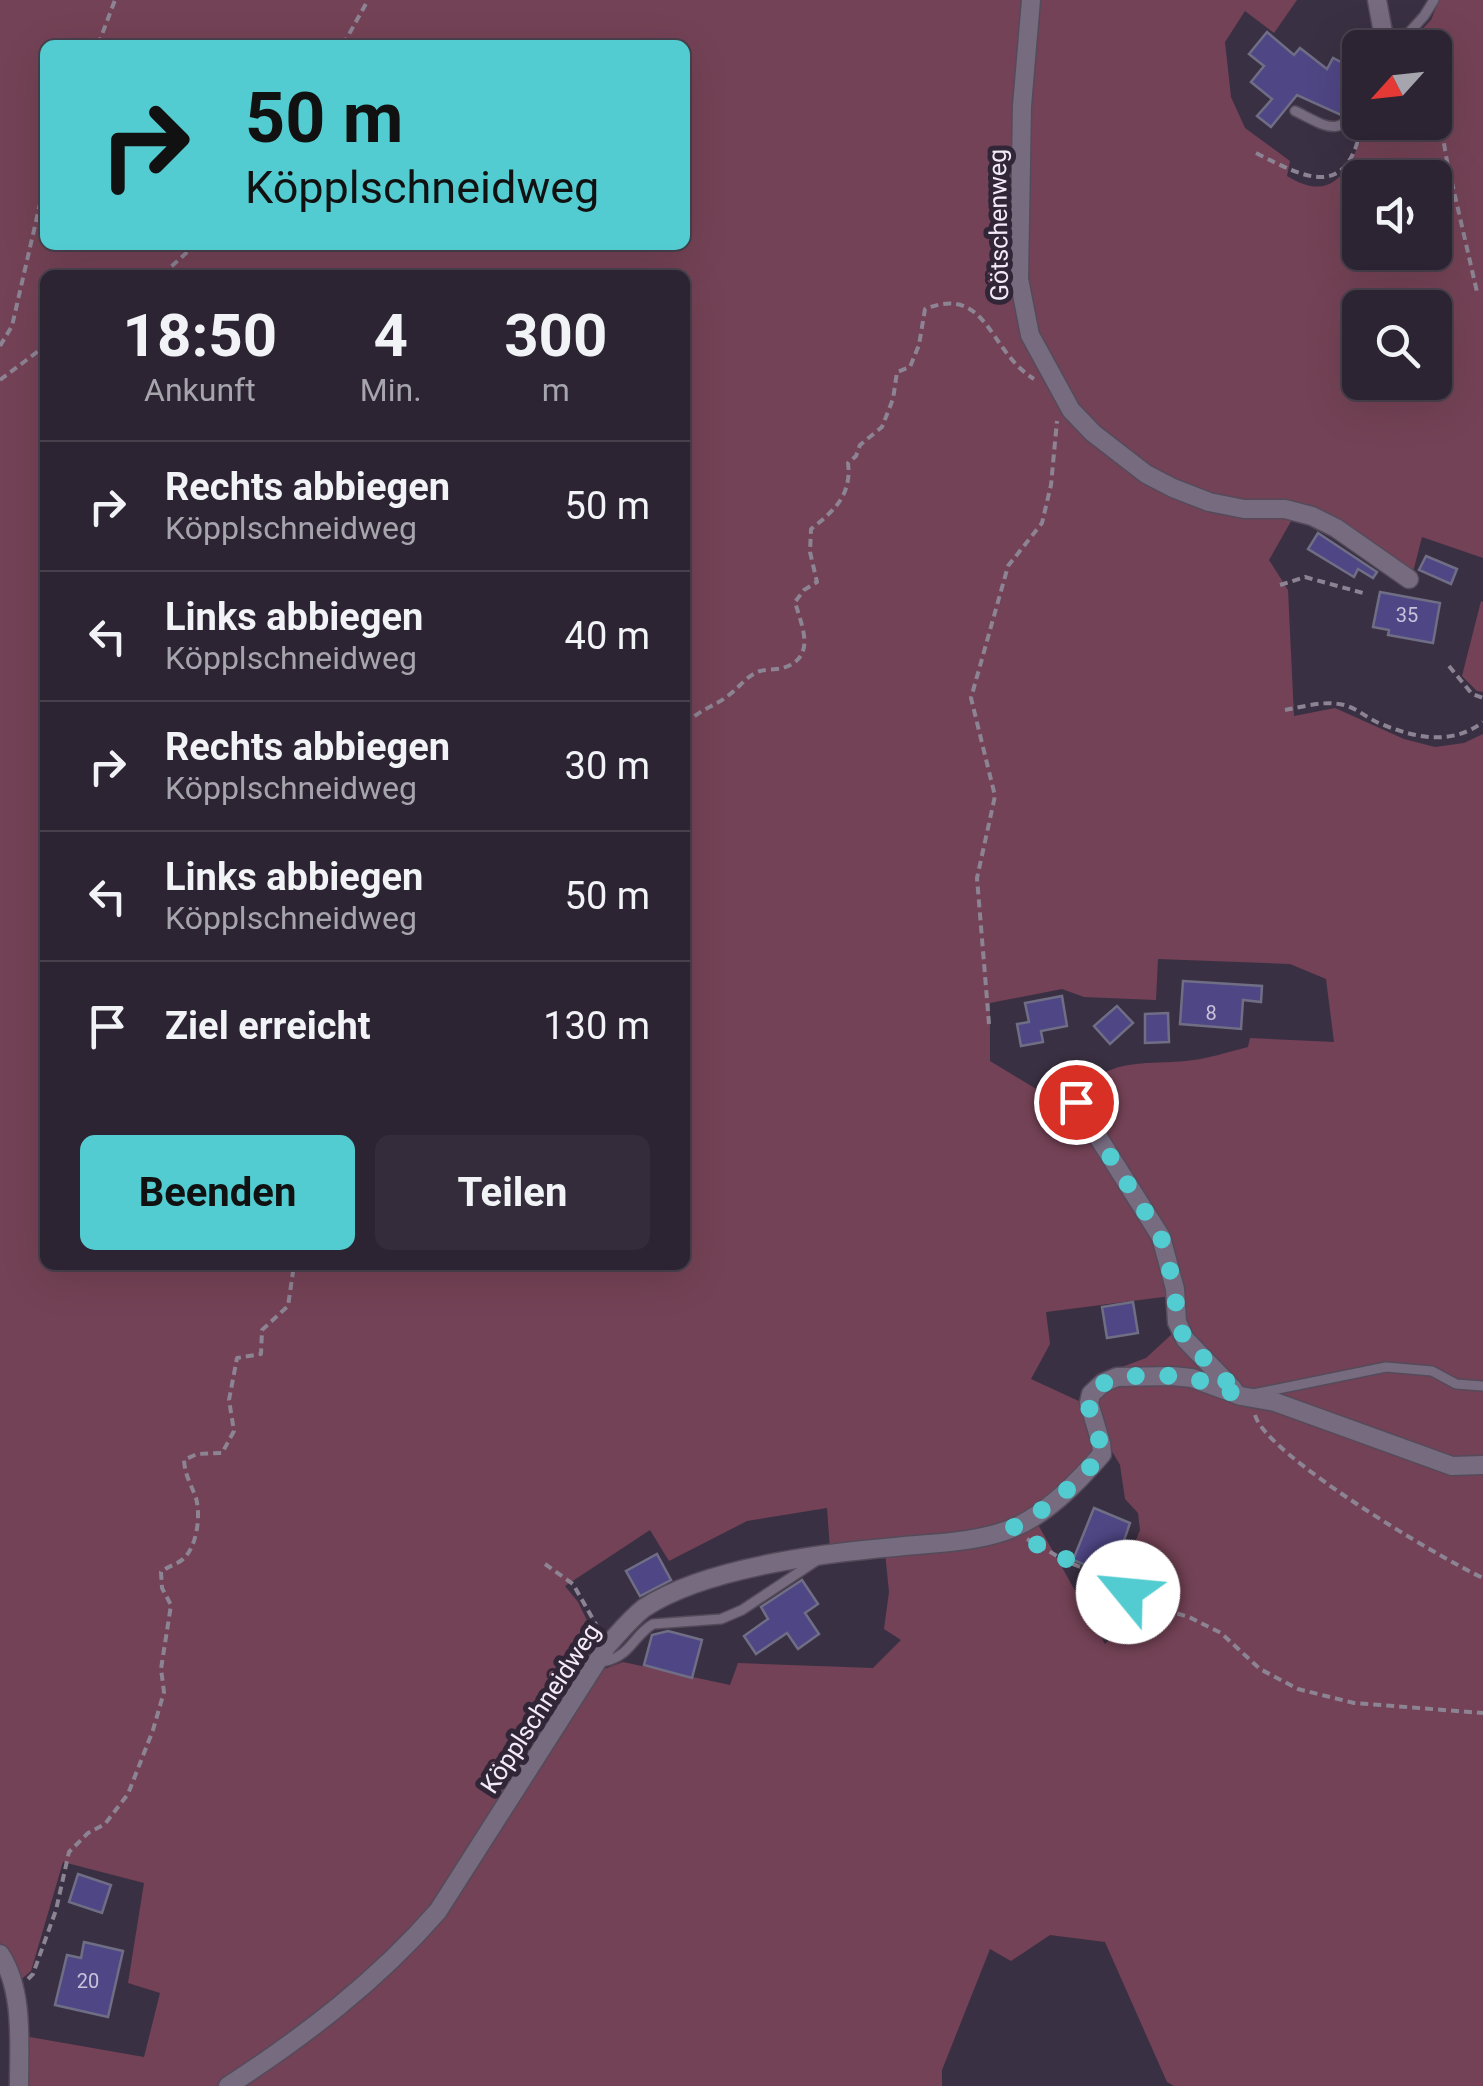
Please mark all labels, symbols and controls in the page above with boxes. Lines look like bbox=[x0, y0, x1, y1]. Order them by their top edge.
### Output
north arrow bbox=[1342, 30, 1452, 140]
map controls bbox=[1342, 30, 1452, 400]
text: 50 m bbox=[245, 77, 403, 159]
icon: right bbox=[80, 80, 210, 210]
street label: Götschenweg bbox=[983, 149, 1014, 301]
button: sound bbox=[1342, 160, 1452, 270]
text: Köpplschneidweg bbox=[245, 161, 599, 214]
button: search bbox=[1342, 290, 1452, 400]
text: 18:50 bbox=[123, 300, 277, 371]
text: 4 bbox=[373, 300, 408, 371]
text: 300 bbox=[504, 300, 607, 371]
text: Ankunft bbox=[144, 371, 256, 409]
text: Min. bbox=[360, 371, 422, 409]
text: m bbox=[542, 371, 570, 409]
text: Rechts abbiegen bbox=[165, 465, 450, 509]
icon: right bbox=[80, 479, 135, 534]
text: 50 m bbox=[565, 484, 650, 528]
text: Köpplschneidweg bbox=[165, 509, 417, 547]
text: Links abbiegen bbox=[165, 595, 423, 639]
house number: 35 bbox=[1396, 603, 1418, 627]
icon: left bbox=[80, 609, 135, 664]
text: 40 m bbox=[565, 614, 650, 658]
text: Köpplschneidweg bbox=[165, 639, 417, 677]
text: Rechts abbiegen bbox=[165, 725, 450, 769]
icon: right bbox=[80, 739, 135, 794]
text: 30 m bbox=[565, 744, 650, 788]
text: Köpplschneidweg bbox=[165, 769, 417, 807]
text: Links abbiegen bbox=[165, 855, 423, 899]
icon: left bbox=[80, 869, 135, 924]
text: 50 m bbox=[565, 874, 650, 918]
text: Köpplschneidweg bbox=[165, 899, 417, 937]
icon: arrive bbox=[80, 999, 135, 1054]
house number: 8 bbox=[1205, 1001, 1217, 1025]
text: Ziel erreicht bbox=[165, 1004, 371, 1048]
text: 130 m bbox=[543, 1004, 650, 1048]
pin bbox=[1034, 1060, 1119, 1145]
icon: arrive bbox=[1049, 1075, 1104, 1130]
button: Beenden bbox=[80, 1135, 355, 1250]
button: Teilen bbox=[375, 1135, 650, 1250]
position arrow bbox=[1076, 1540, 1180, 1644]
street label: Köpplschneidweg bbox=[475, 1618, 606, 1799]
house number: 20 bbox=[77, 1969, 99, 1993]

